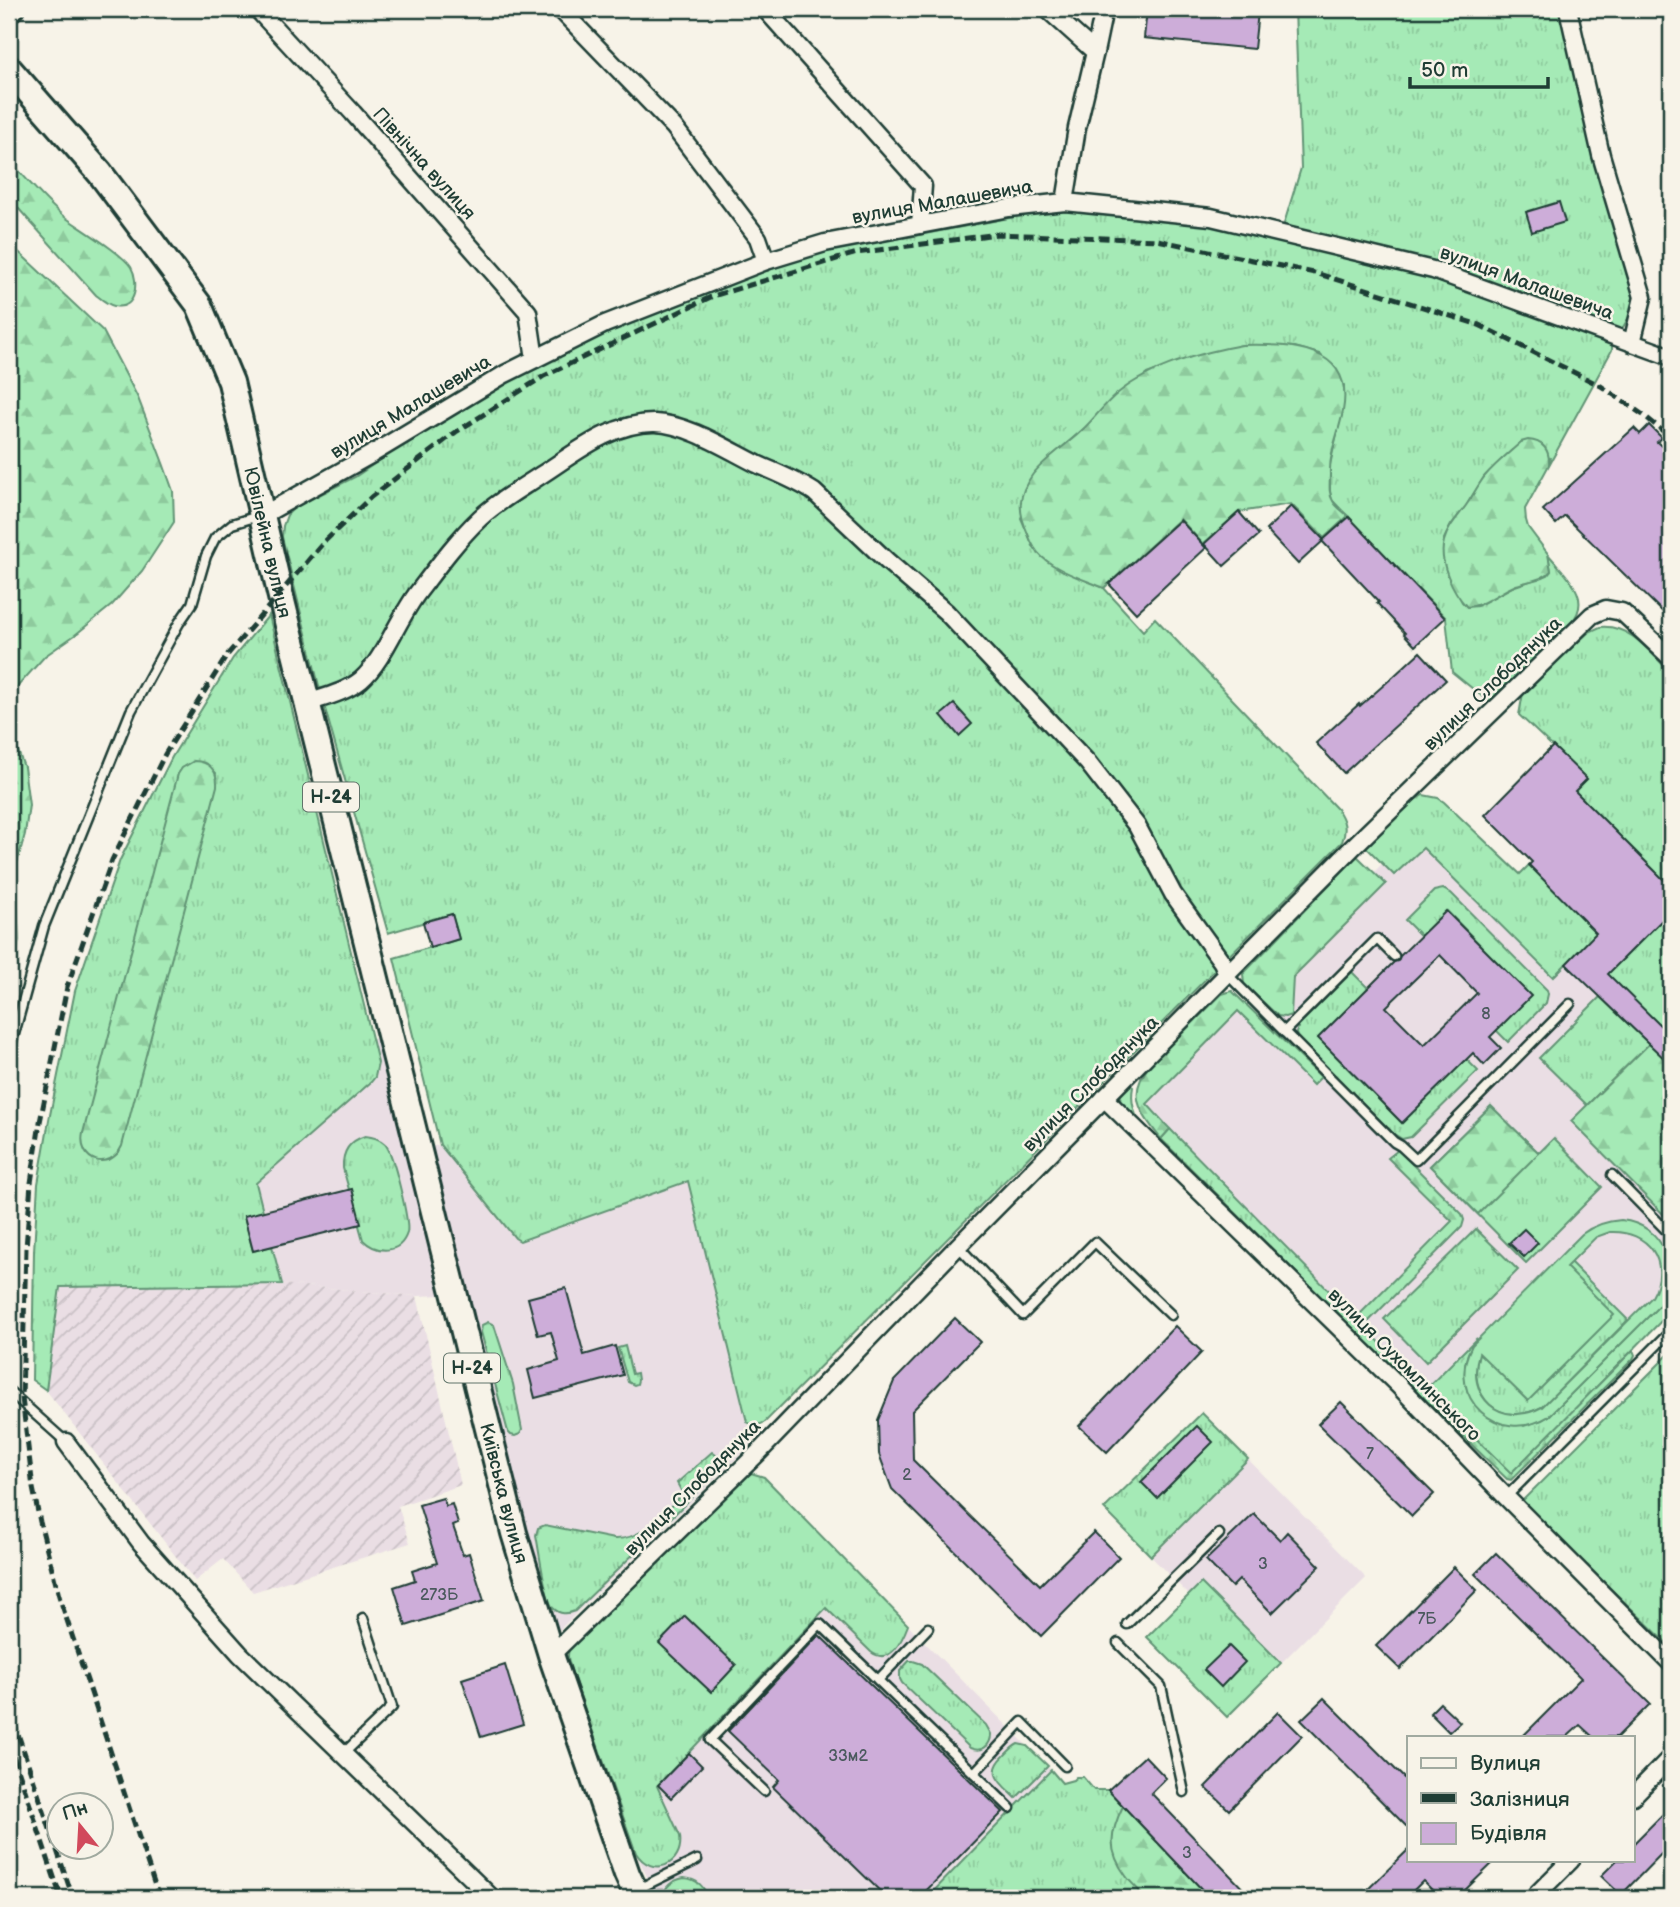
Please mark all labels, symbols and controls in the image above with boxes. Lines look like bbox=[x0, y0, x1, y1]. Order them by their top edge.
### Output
scale bar bbox=[1410, 46, 1549, 90]
text: 50 m bbox=[1421, 58, 1468, 83]
street label: Північна вулиця bbox=[367, 103, 480, 225]
street label: вулиця Малашевича bbox=[850, 175, 1034, 230]
street label: вулиця Малашевича bbox=[1437, 241, 1616, 325]
street label: вулиця Малашевича bbox=[326, 350, 495, 464]
street label: Ювілейна вулиця bbox=[238, 465, 296, 620]
street label: вулиця Слободянука bbox=[1419, 612, 1567, 756]
road number: Н-24 bbox=[303, 782, 359, 812]
house number: 8 bbox=[1481, 1005, 1491, 1024]
street label: вулиця Слободянука bbox=[1018, 1011, 1164, 1157]
street label: вулиця Сухомлинського bbox=[1323, 1284, 1485, 1446]
road number: Н-24 bbox=[444, 1353, 500, 1382]
street label: вулиця Слободянука bbox=[620, 1415, 766, 1561]
street label: Київська вулиця bbox=[474, 1421, 533, 1567]
house number: 7 bbox=[1366, 1445, 1374, 1464]
house number: 2 bbox=[902, 1466, 912, 1485]
house number: 3 bbox=[1258, 1555, 1268, 1574]
house number: 273Б bbox=[420, 1586, 459, 1605]
house number: 7Б bbox=[1418, 1610, 1437, 1629]
legend bbox=[1407, 1736, 1634, 1862]
house number: 33м2 bbox=[828, 1747, 868, 1766]
text: Вулиця bbox=[1470, 1751, 1541, 1776]
text: Залізниця bbox=[1470, 1787, 1570, 1812]
north arrow bbox=[46, 1792, 116, 1862]
text: Пн bbox=[60, 1796, 91, 1826]
text: Будівля bbox=[1470, 1821, 1547, 1846]
house number: 3 bbox=[1182, 1844, 1192, 1863]

